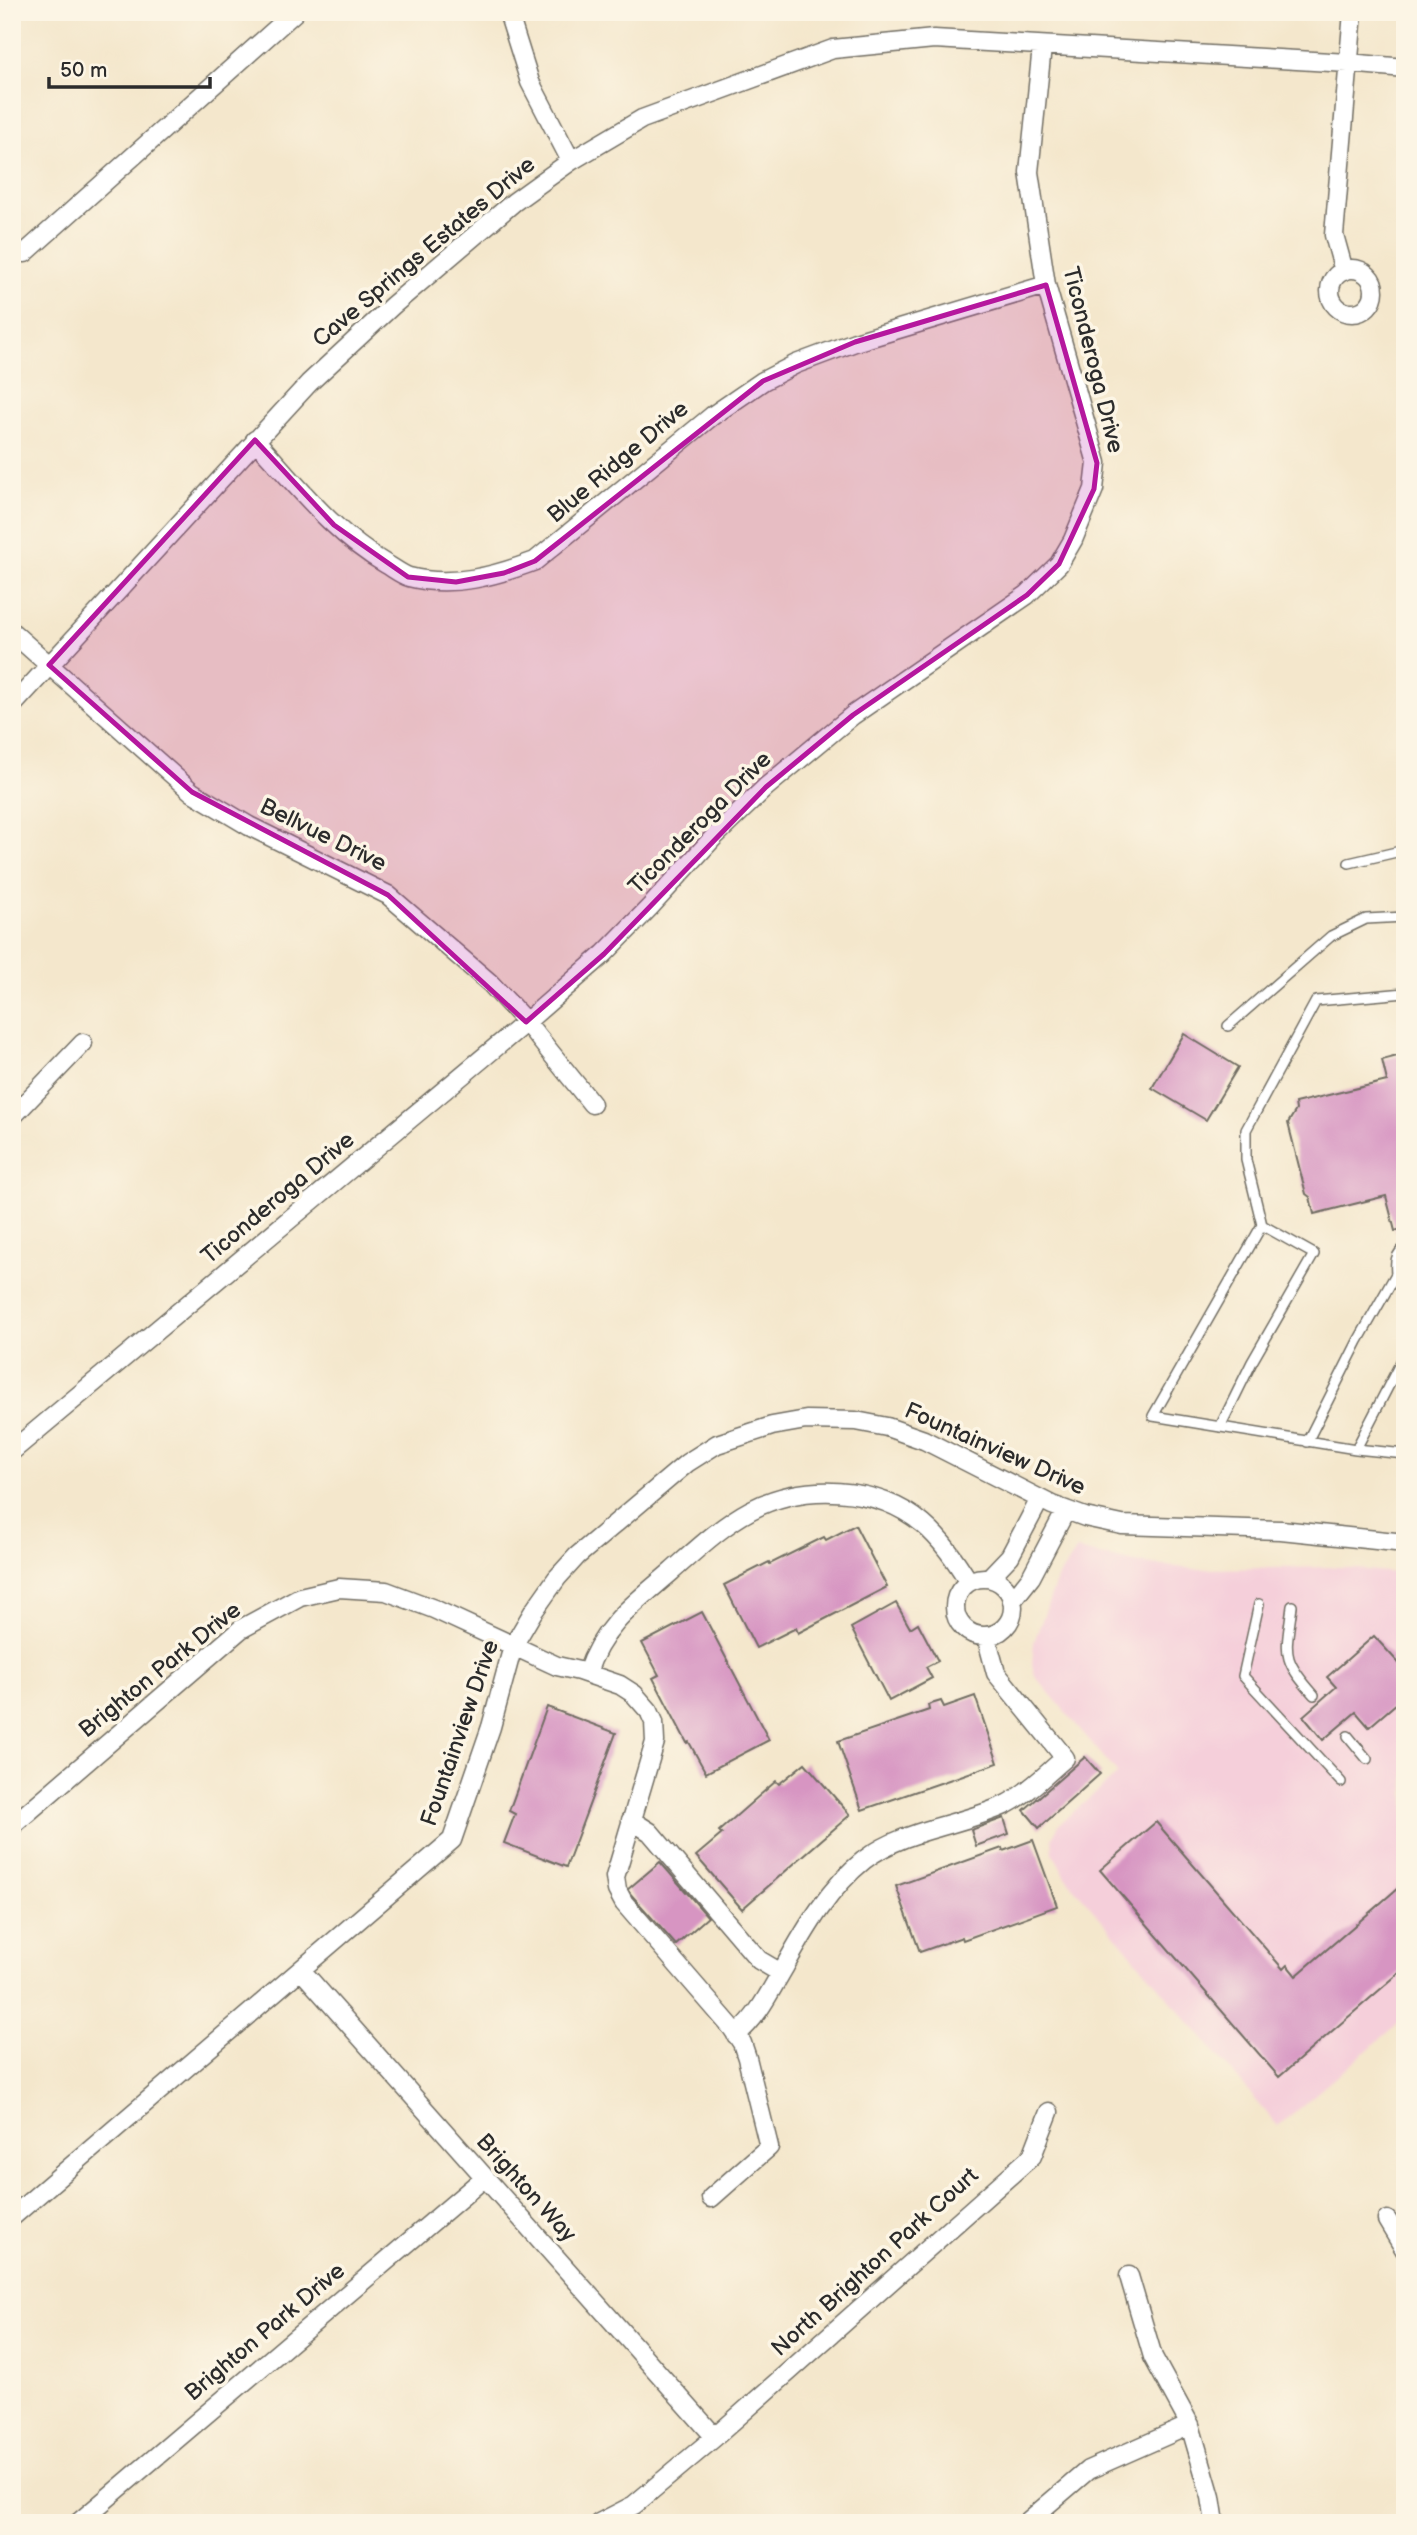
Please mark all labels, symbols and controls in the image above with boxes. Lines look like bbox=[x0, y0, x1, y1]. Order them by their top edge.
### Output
scale bar bbox=[49, 46, 210, 90]
text: 50 m bbox=[60, 58, 107, 83]
street label: Cave Springs Estates Drive bbox=[307, 151, 541, 353]
street label: Ticonderoga Drive bbox=[1056, 264, 1130, 456]
street label: Blue Ridge Drive bbox=[542, 395, 694, 529]
street label: Ticonderoga Drive bbox=[623, 746, 777, 900]
street label: Bellvue Drive bbox=[255, 792, 391, 878]
street label: Ticonderoga Drive bbox=[196, 1126, 360, 1270]
street label: Fountainview Drive bbox=[900, 1397, 1090, 1501]
street label: Brighton Park Drive bbox=[73, 1596, 247, 1744]
street label: Fountainview Drive bbox=[415, 1636, 505, 1830]
street label: Brighton Way bbox=[470, 2128, 582, 2248]
street label: North Brighton Park Court bbox=[766, 2162, 984, 2362]
street label: Brighton Park Drive bbox=[179, 2257, 351, 2407]

